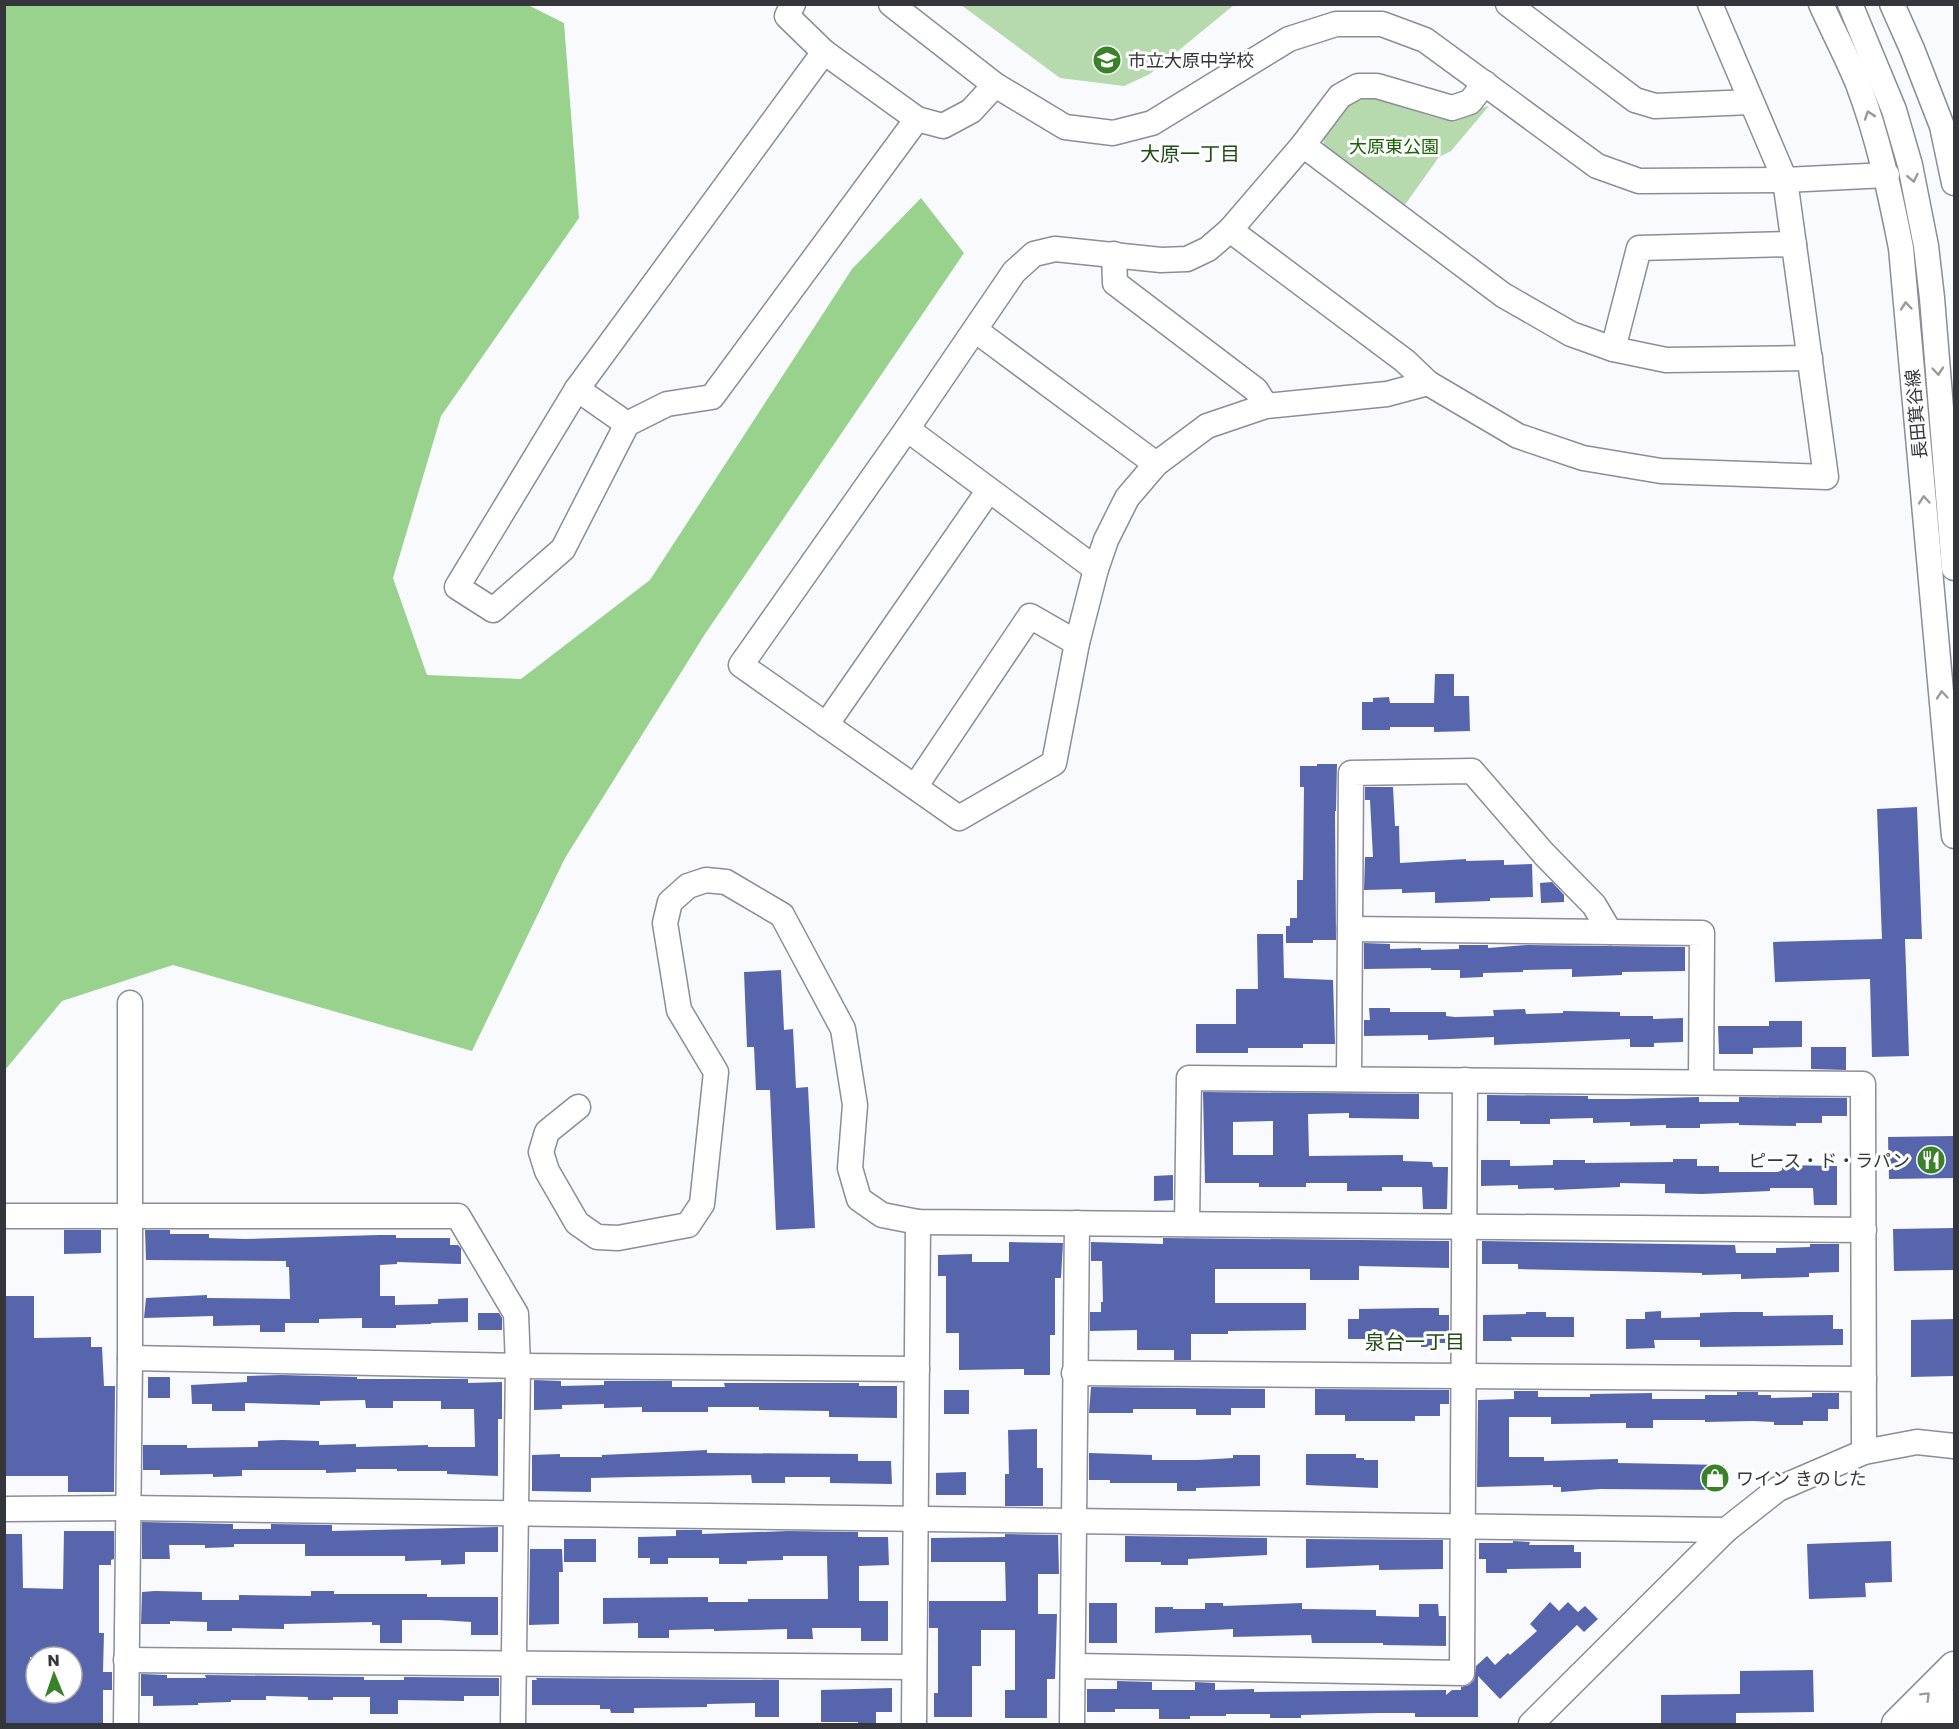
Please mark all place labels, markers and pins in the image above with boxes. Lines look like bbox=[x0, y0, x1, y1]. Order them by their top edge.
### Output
school or university icon: 市立大原中学校 bbox=[1091, 44, 1123, 76]
place label: 市立大原中学校 bbox=[1128, 48, 1254, 73]
restaurant icon: ピース・ド・ラパン bbox=[1915, 1144, 1947, 1176]
place label: ピース・ド・ラパン bbox=[1748, 1148, 1910, 1173]
shop icon: ワイン きのした bbox=[1699, 1462, 1731, 1494]
place label: ワイン きのした bbox=[1736, 1466, 1867, 1491]

